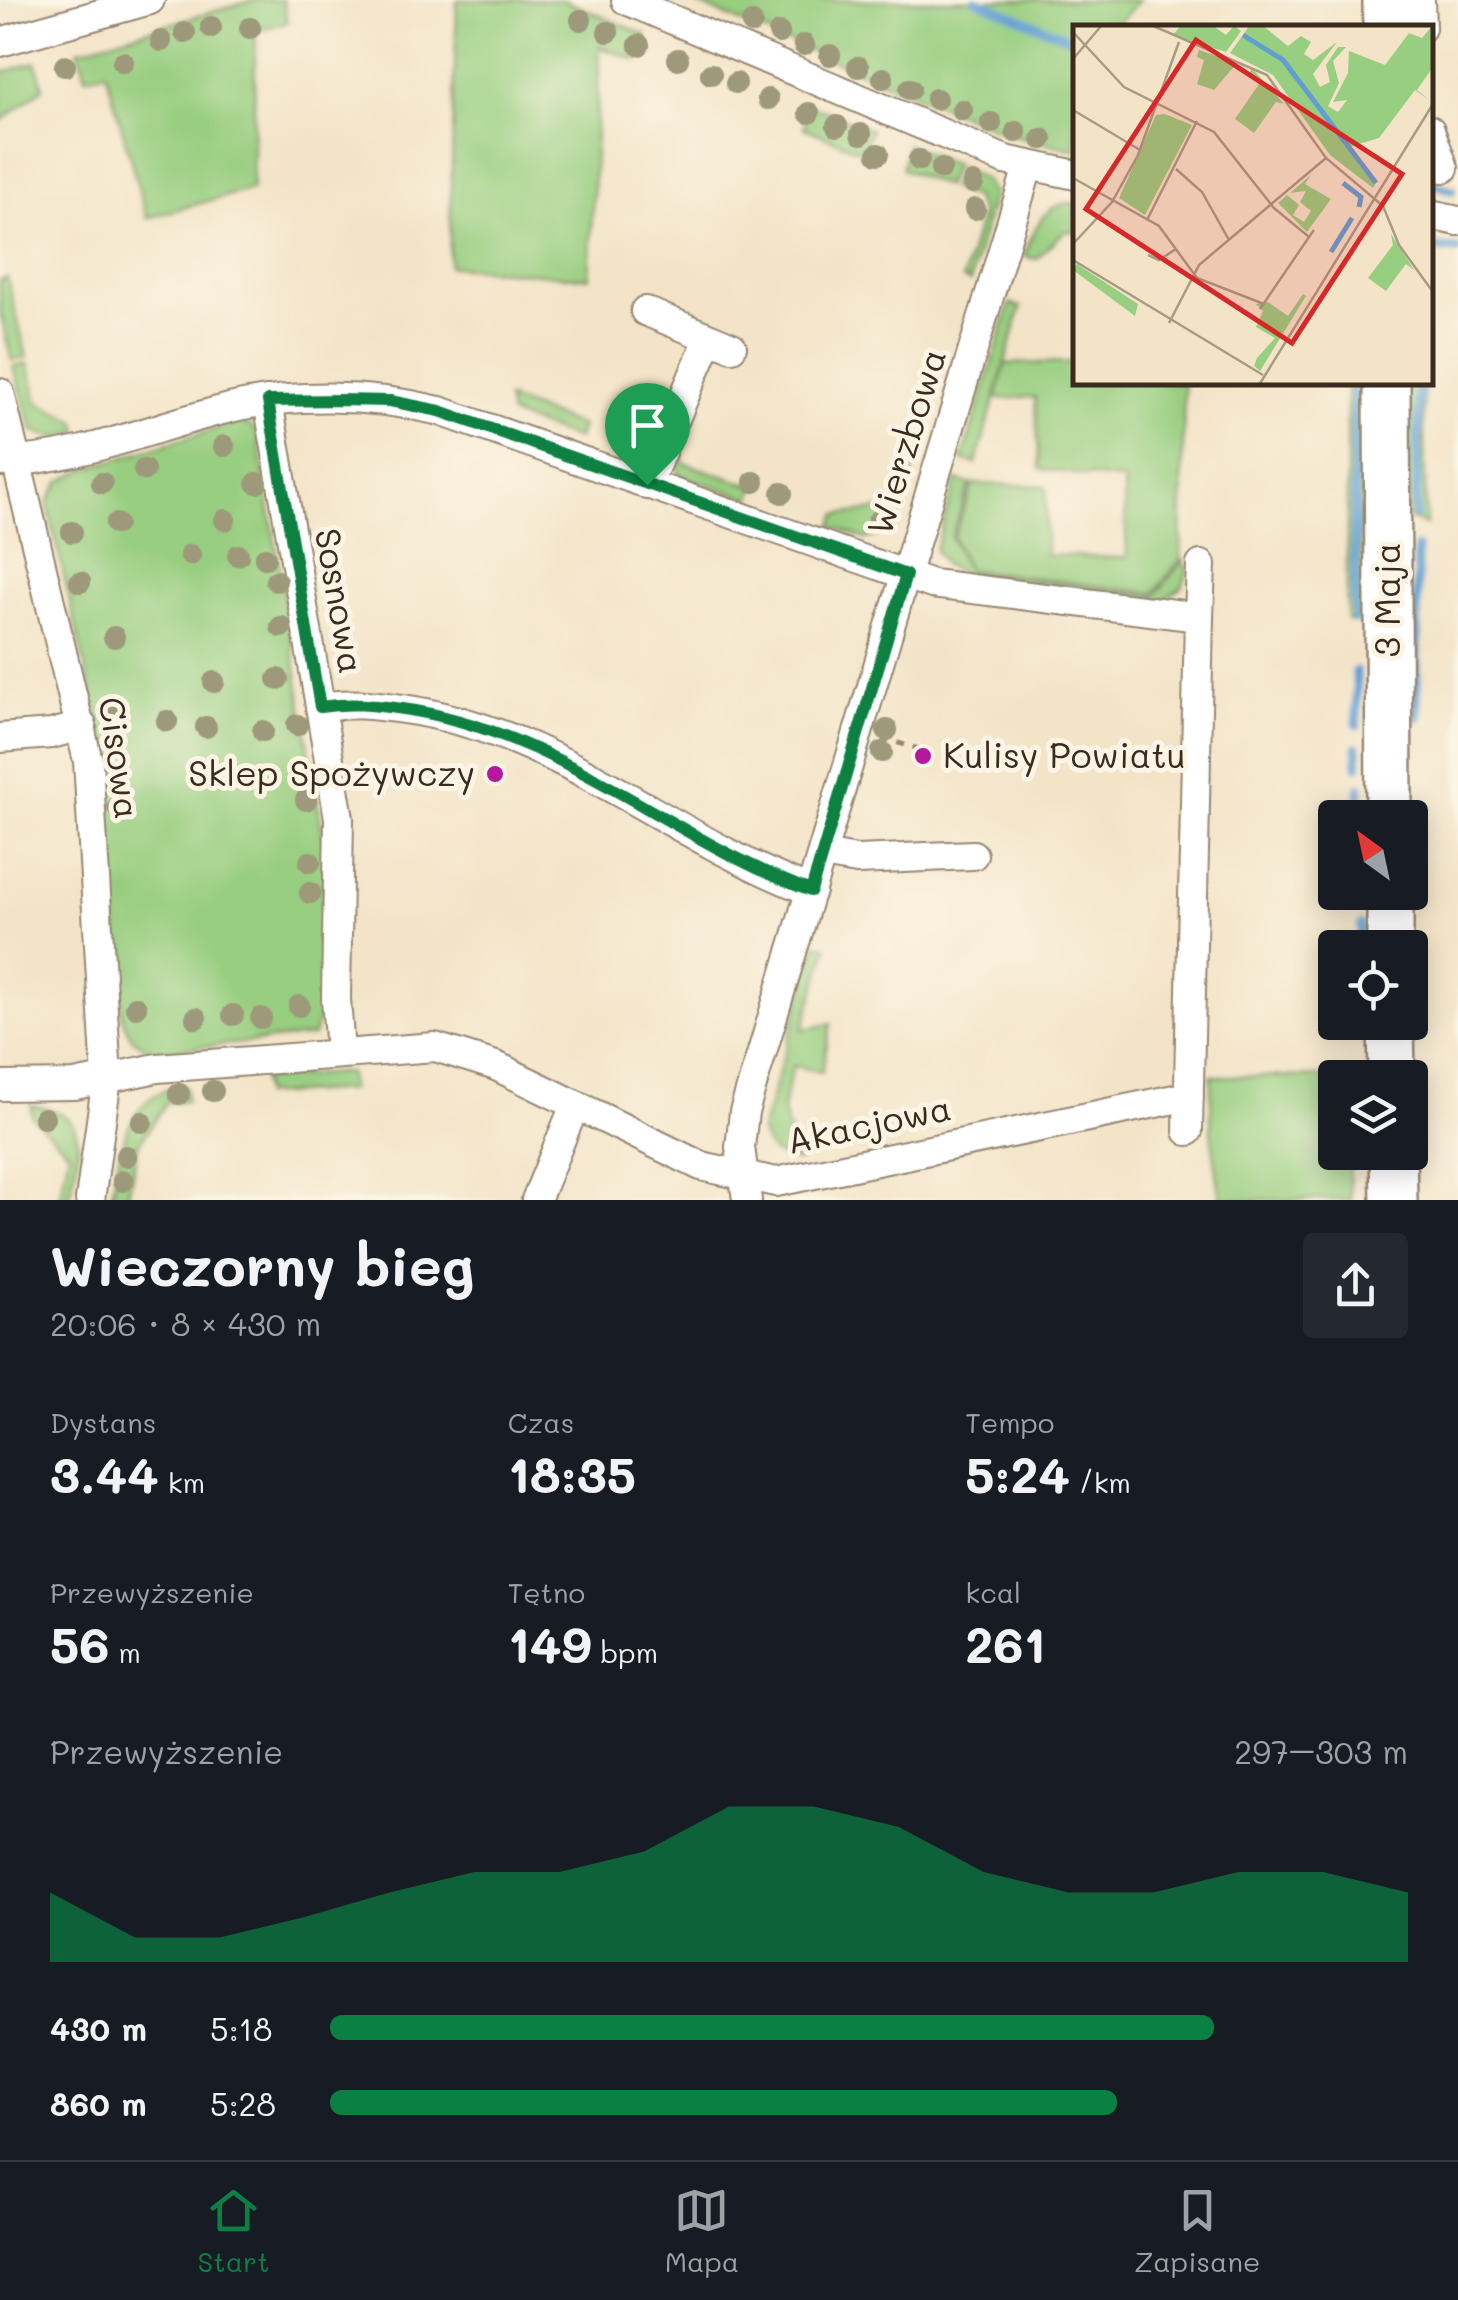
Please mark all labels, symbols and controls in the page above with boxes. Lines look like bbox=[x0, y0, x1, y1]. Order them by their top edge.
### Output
inset map bbox=[1073, 25, 1433, 385]
street label: Wierzbowa bbox=[855, 343, 955, 540]
pin bbox=[605, 383, 690, 486]
icon: arrive bbox=[620, 398, 675, 453]
street label: Sosnowa bbox=[306, 524, 376, 677]
street label: 3 Maja bbox=[1363, 543, 1409, 657]
street label: Cisowa bbox=[90, 694, 152, 822]
place label: Kulisy Powiatu bbox=[943, 731, 1186, 777]
marker: Kulisy Powiatu bbox=[912, 745, 934, 767]
place label: Sklep Spożywczy bbox=[188, 749, 475, 795]
marker: Sklep Spożywczy bbox=[484, 763, 506, 785]
north arrow bbox=[1318, 800, 1428, 910]
map controls bbox=[1318, 800, 1428, 1170]
button: locate bbox=[1318, 930, 1428, 1040]
button: layers bbox=[1318, 1060, 1428, 1170]
street label: Akacjowa bbox=[782, 1083, 955, 1163]
text: Wieczorny bieg bbox=[50, 1228, 475, 1300]
button: share bbox=[1303, 1233, 1408, 1338]
text: 20:06 · 8 × 430 m bbox=[50, 1302, 321, 1344]
text: Dystans bbox=[50, 1404, 156, 1440]
text: Czas bbox=[508, 1404, 574, 1440]
text: Tempo bbox=[965, 1404, 1054, 1440]
text: 3.44 bbox=[50, 1440, 159, 1506]
text: 18:35 bbox=[508, 1440, 636, 1506]
text: 5:24 bbox=[965, 1440, 1070, 1506]
text: km bbox=[159, 1464, 205, 1500]
text: /km bbox=[1070, 1464, 1131, 1500]
text: Przewyższenie bbox=[50, 1574, 254, 1610]
text: Tętno bbox=[508, 1574, 585, 1610]
text: kcal bbox=[965, 1574, 1021, 1610]
text: 56 bbox=[50, 1610, 109, 1676]
text: 149 bbox=[508, 1610, 592, 1676]
text: 261 bbox=[965, 1610, 1046, 1676]
text: m bbox=[109, 1634, 141, 1670]
text: bpm bbox=[592, 1634, 658, 1670]
text: Przewyższenie bbox=[50, 1730, 283, 1772]
text: 297–303 m bbox=[1234, 1730, 1408, 1772]
text: 430 m bbox=[50, 2007, 147, 2049]
text: 5:18 bbox=[210, 2007, 272, 2049]
text: 860 m bbox=[50, 2082, 147, 2124]
text: 5:28 bbox=[210, 2082, 276, 2124]
tab: Start bbox=[198, 2183, 270, 2279]
tab: Mapa bbox=[665, 2183, 739, 2279]
tab: Zapisane bbox=[1134, 2183, 1260, 2279]

